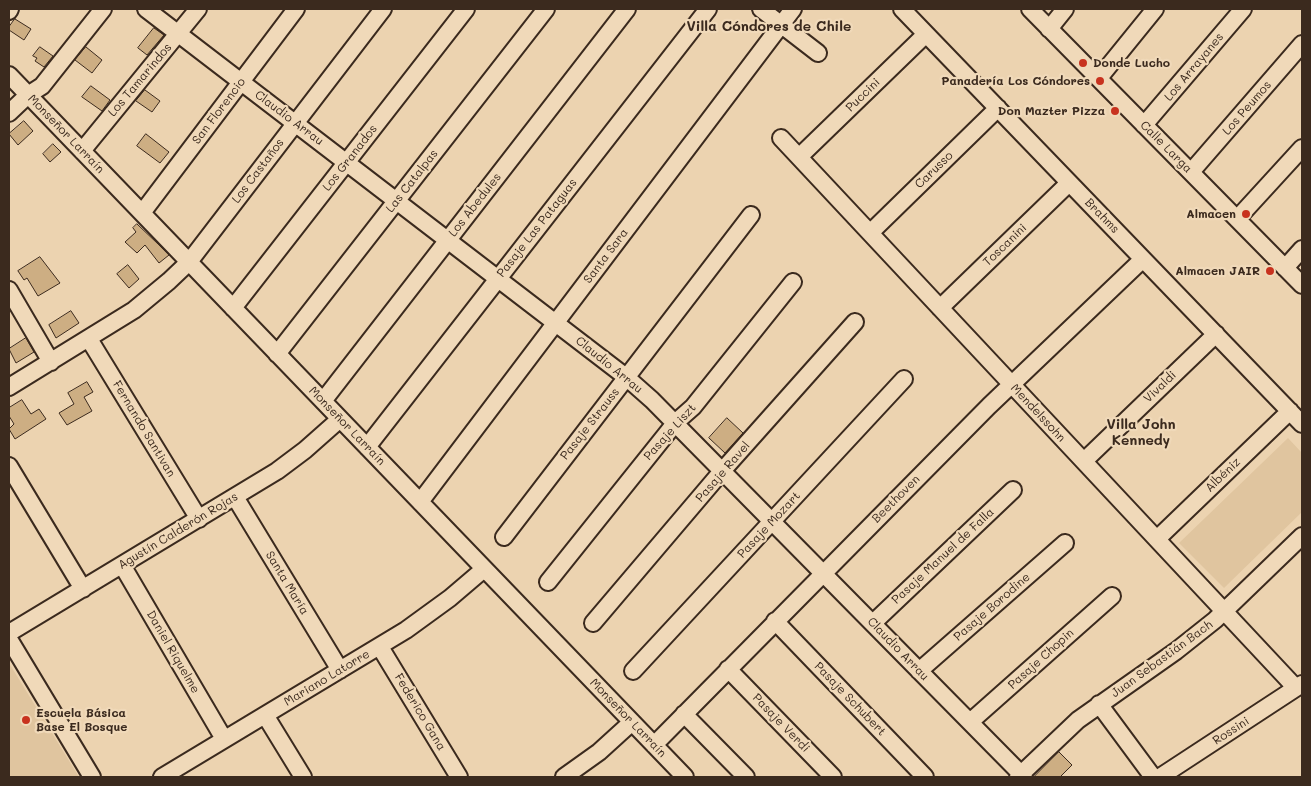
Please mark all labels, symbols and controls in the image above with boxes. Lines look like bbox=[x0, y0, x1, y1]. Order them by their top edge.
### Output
district label: Villa Cóndores de Chile bbox=[687, 19, 851, 35]
street label: Los Arrayanes bbox=[1161, 30, 1227, 104]
street label: Los Tamarindos bbox=[105, 40, 175, 120]
place label: Donde Lucho bbox=[1093, 56, 1170, 70]
marker: Donde Lucho bbox=[1077, 57, 1089, 69]
place label: Panadería Los Cóndores bbox=[941, 74, 1090, 88]
street label: San Florencio bbox=[189, 75, 249, 147]
street label: Puccini bbox=[843, 75, 883, 115]
marker: Panadería Los Cóndores bbox=[1094, 75, 1106, 87]
street label: Los Peumos bbox=[1220, 78, 1274, 138]
street label: Claudio Arrau bbox=[252, 88, 326, 148]
street label: Monseñor Larraín bbox=[25, 92, 107, 176]
place label: Don Mazter Pizza bbox=[998, 104, 1105, 118]
marker: Don Mazter Pizza bbox=[1109, 105, 1121, 117]
street label: Calle Larga bbox=[1137, 118, 1195, 176]
street label: Los Granados bbox=[320, 122, 380, 194]
street label: Los Castaños bbox=[229, 136, 287, 206]
street label: Las Catalpas bbox=[383, 147, 441, 215]
street label: Carusso bbox=[912, 148, 956, 192]
street label: Los Abedules bbox=[446, 170, 504, 240]
street label: Pasaje Las Pataguas bbox=[494, 176, 580, 280]
street label: Brahms bbox=[1082, 195, 1122, 237]
place label: Almacen bbox=[1186, 207, 1236, 221]
marker: Almacen bbox=[1240, 208, 1252, 220]
street label: Toscanini bbox=[980, 221, 1030, 269]
street label: Santa Sara bbox=[581, 226, 631, 286]
place label: Almacen JAIR bbox=[1175, 264, 1260, 278]
marker: Almacen JAIR bbox=[1264, 265, 1276, 277]
street label: Claudio Arrau bbox=[573, 334, 645, 396]
street label: Vivaldi bbox=[1141, 368, 1179, 406]
street label: Fernando Santivan bbox=[110, 378, 178, 480]
street label: Mendelssohn bbox=[1008, 381, 1068, 445]
street label: Monseñor Larraín bbox=[306, 384, 388, 468]
street label: Pasaje Strauss bbox=[557, 385, 623, 463]
street label: Pasaje Liszt bbox=[641, 401, 699, 463]
district label: Villa John Kennedy bbox=[1106, 417, 1176, 450]
street label: Pasaje Ravel bbox=[693, 439, 753, 505]
street label: Albéniz bbox=[1202, 455, 1244, 495]
street label: Beethoven bbox=[869, 472, 923, 526]
street label: Pasaje Mozart bbox=[735, 489, 803, 561]
street label: Agustín Calderón Rojas bbox=[116, 490, 240, 572]
street label: Pasaje Manuel de Falla bbox=[889, 505, 997, 607]
street label: Santa María bbox=[262, 549, 312, 617]
street label: Pasaje Borodine bbox=[951, 570, 1033, 644]
street label: Daniel Riquelme bbox=[143, 608, 203, 696]
street label: Claudio Arrau bbox=[864, 614, 932, 684]
street label: Juan Sebastián Bach bbox=[1108, 617, 1216, 701]
street label: Pasaje Chopin bbox=[1005, 626, 1077, 692]
street label: Mariano Latorre bbox=[282, 647, 372, 709]
street label: Pasaje Schubert bbox=[811, 659, 889, 739]
street label: Federico Gana bbox=[391, 671, 449, 753]
street label: Monseñor Larraín bbox=[587, 676, 669, 760]
street label: Pasaje Verdi bbox=[749, 691, 813, 755]
place label: Escuela Básica Base El Bosque bbox=[36, 706, 127, 734]
marker: Escuela Básica Base El Bosque bbox=[20, 714, 32, 726]
street label: Rossini bbox=[1210, 714, 1252, 748]

